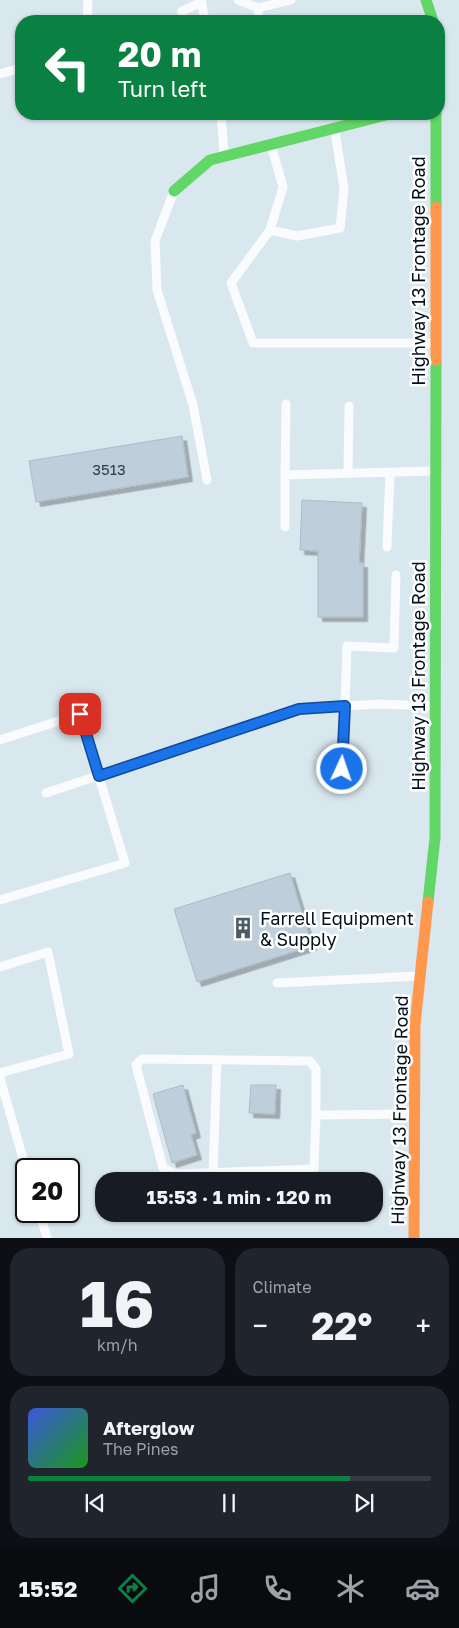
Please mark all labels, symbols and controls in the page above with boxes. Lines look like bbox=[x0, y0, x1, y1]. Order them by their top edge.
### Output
text: 20 m bbox=[118, 33, 201, 75]
icon: left bbox=[35, 35, 100, 100]
text: Turn left bbox=[118, 75, 207, 102]
street label: Highway 13 Frontage Road bbox=[407, 156, 429, 386]
house number: 3513 bbox=[92, 460, 126, 478]
street label: Highway 13 Frontage Road bbox=[407, 561, 429, 791]
pin bbox=[59, 693, 101, 735]
icon: arrive bbox=[66, 700, 94, 728]
position arrow bbox=[315, 742, 367, 794]
place label: Farrell Equipment & Supply bbox=[260, 907, 414, 950]
building icon: Farrell Equipment & Supply bbox=[230, 915, 256, 941]
street label: Highway 13 Frontage Road bbox=[386, 995, 412, 1225]
speed limit sign: 20 bbox=[15, 1158, 80, 1223]
text: 15:53 · 1 min · 120 m bbox=[147, 1185, 331, 1208]
text: 16 bbox=[80, 1263, 155, 1341]
text: Climate bbox=[253, 1277, 312, 1297]
text: 22° bbox=[311, 1303, 372, 1348]
text: − bbox=[253, 1309, 268, 1342]
text: + bbox=[416, 1309, 431, 1342]
text: km/h bbox=[97, 1335, 138, 1355]
text: Afterglow bbox=[103, 1416, 194, 1439]
text: The Pines bbox=[103, 1439, 178, 1459]
icon: previous bbox=[81, 1489, 109, 1517]
icon: pause bbox=[215, 1489, 243, 1517]
icon: next bbox=[350, 1489, 378, 1517]
icon: directions bbox=[115, 1571, 150, 1606]
icon: music bbox=[188, 1571, 223, 1606]
icon: phone bbox=[260, 1571, 295, 1606]
icon: climate bbox=[333, 1571, 368, 1606]
icon: car bbox=[405, 1571, 440, 1606]
text: 15:52 bbox=[19, 1575, 77, 1602]

